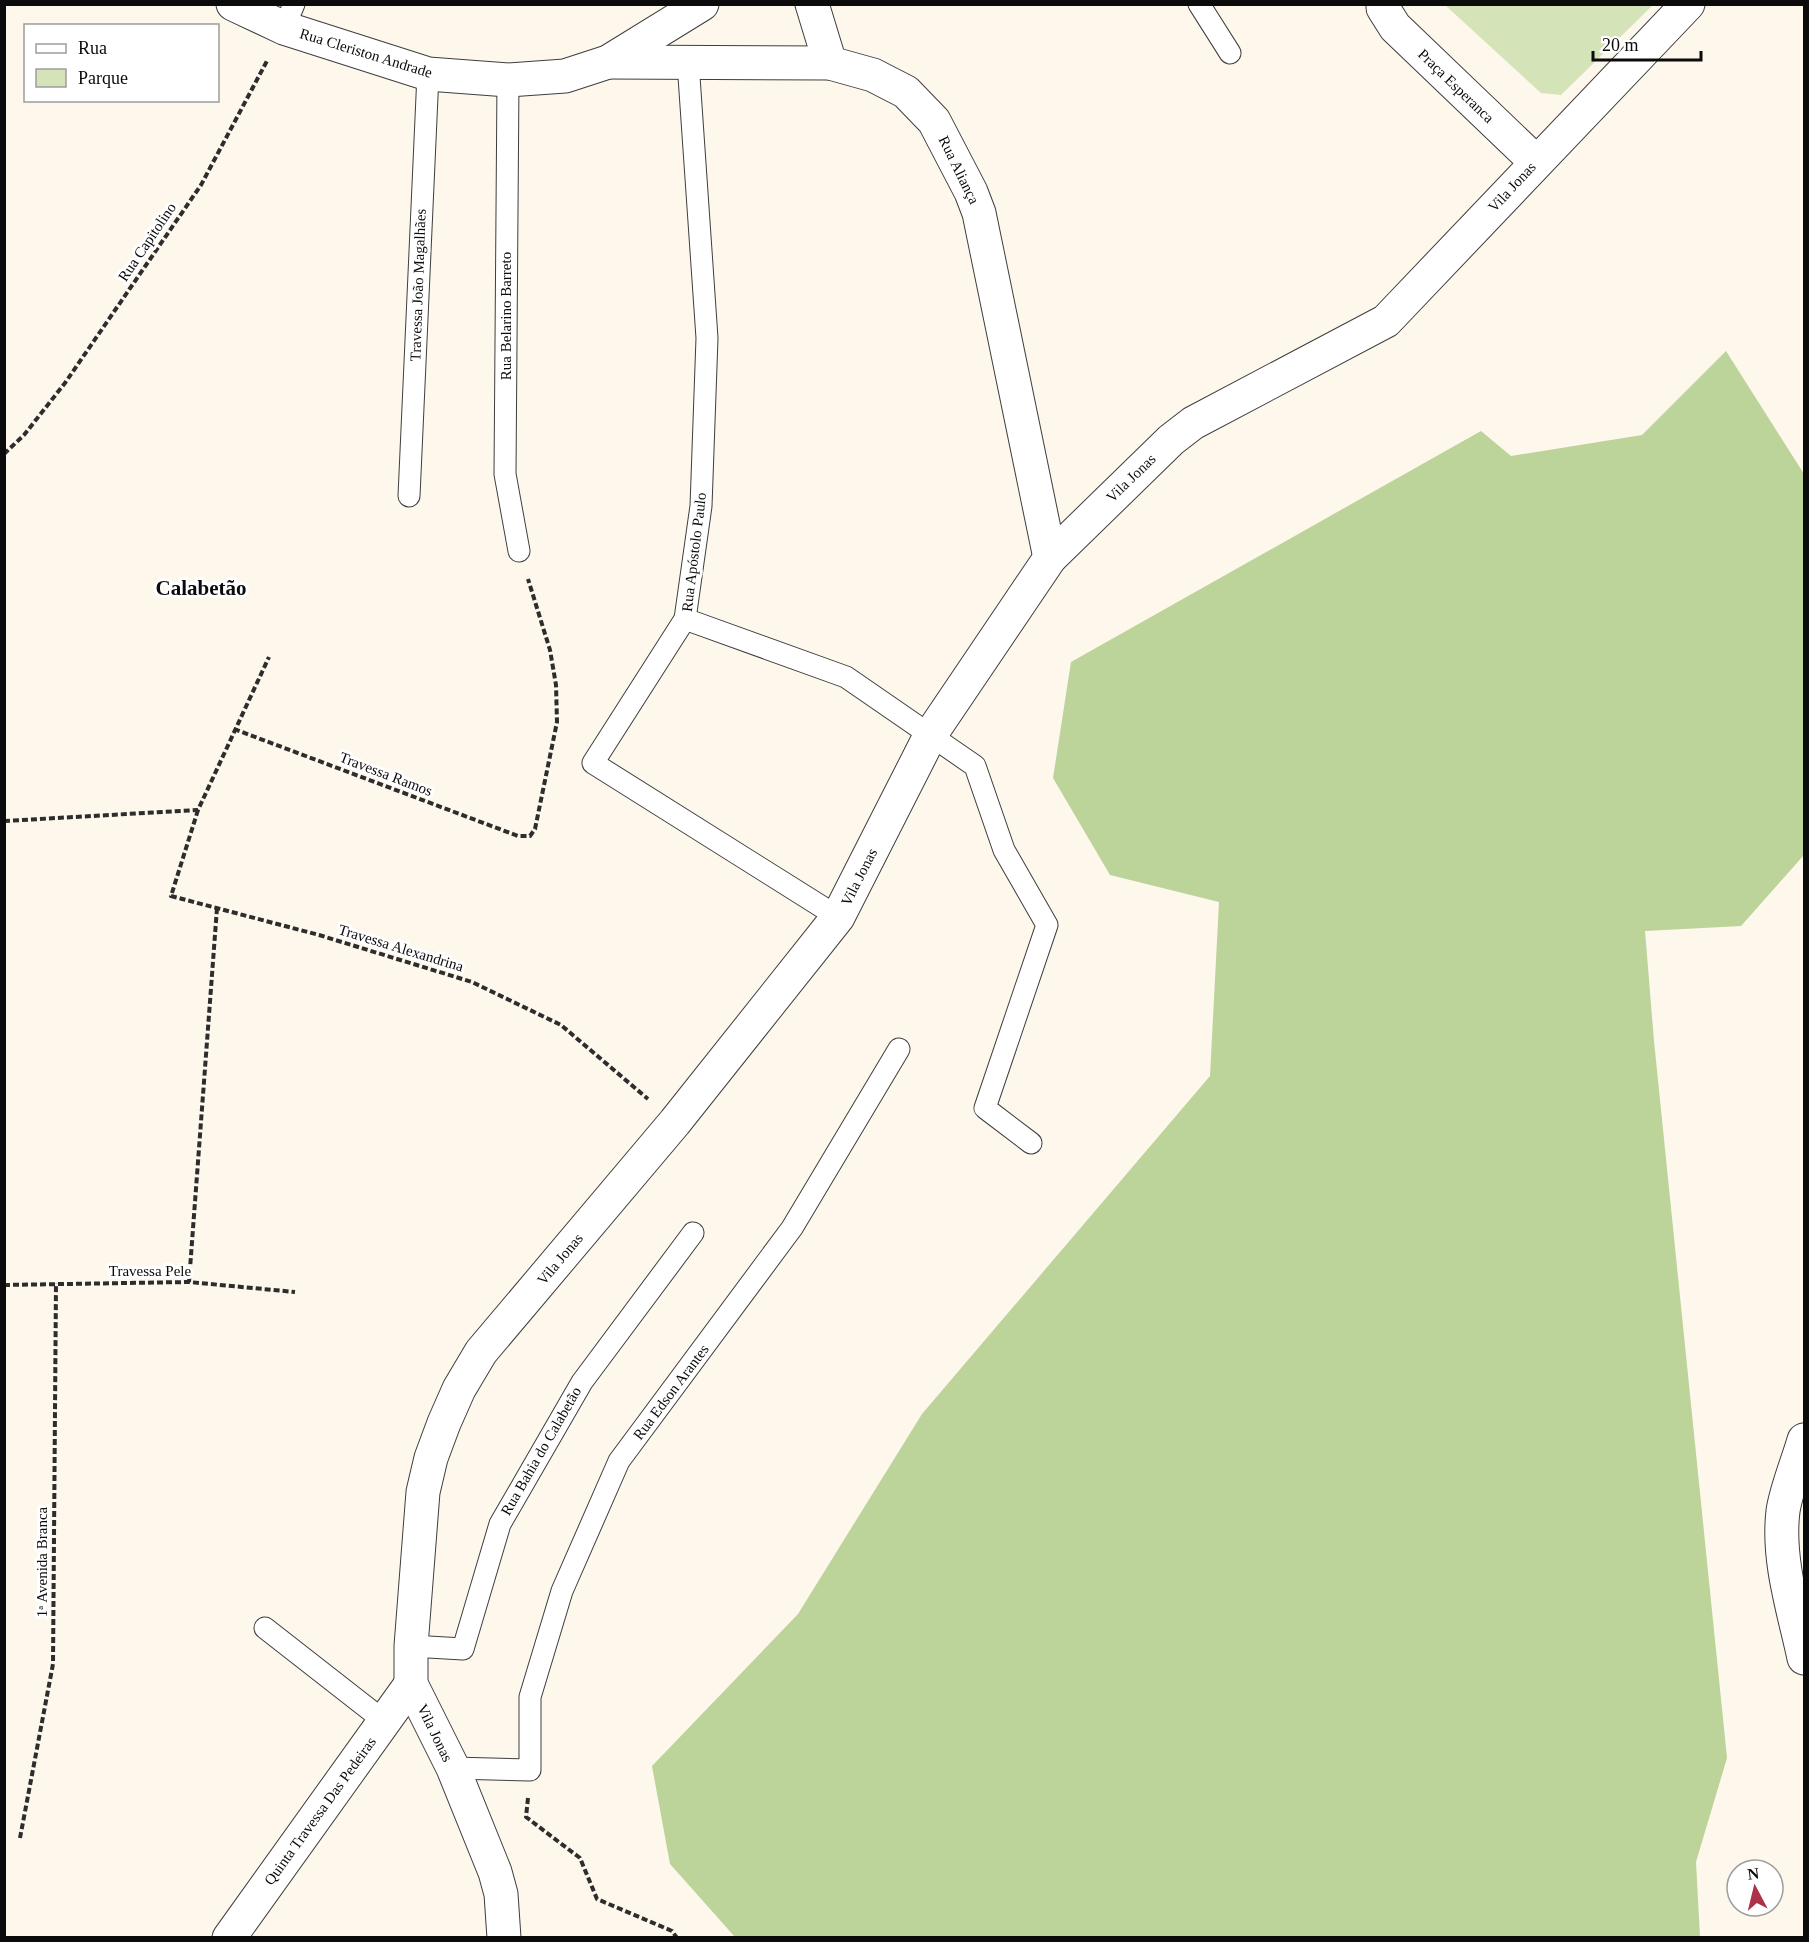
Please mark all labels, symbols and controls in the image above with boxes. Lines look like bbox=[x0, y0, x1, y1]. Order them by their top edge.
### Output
legend bbox=[24, 24, 219, 102]
scale bar bbox=[1593, 24, 1701, 62]
street label: Rua Cleriston Andrade bbox=[298, 25, 434, 81]
text: 20 m bbox=[1602, 35, 1639, 55]
text: Rua bbox=[78, 38, 107, 58]
street label: Praça Esperanca bbox=[1415, 46, 1497, 126]
text: Parque bbox=[78, 68, 128, 88]
street label: Rua Aliança bbox=[936, 133, 982, 207]
street label: Vila Jonas bbox=[1485, 159, 1539, 215]
street label: Rua Capitolino bbox=[115, 200, 179, 284]
street label: Travessa João Magalhães bbox=[407, 208, 429, 362]
street label: Rua Belarino Barreto bbox=[498, 252, 514, 380]
street label: Vila Jonas bbox=[1103, 451, 1159, 505]
street label: Rua Apóstolo Paulo bbox=[679, 491, 709, 613]
district label: Calabetão bbox=[156, 576, 247, 600]
street label: Travessa Ramos bbox=[337, 749, 435, 799]
street label: Vila Jonas bbox=[838, 846, 880, 908]
street label: Travessa Alexandrina bbox=[337, 921, 466, 975]
street label: Vila Jonas bbox=[534, 1230, 586, 1288]
street label: Travessa Pele bbox=[109, 1263, 192, 1279]
street label: Rua Edson Arantes bbox=[630, 1341, 712, 1443]
street label: Rua Bahia do Calabetão bbox=[498, 1384, 584, 1518]
street label: 1ᵃ Avenida Branca bbox=[34, 1506, 50, 1617]
street label: Vila Jonas bbox=[414, 1702, 456, 1765]
street label: Quinta Travessa Das Pedeiras bbox=[261, 1734, 379, 1888]
north arrow bbox=[1725, 1858, 1785, 1918]
text: N bbox=[1746, 1864, 1760, 1883]

